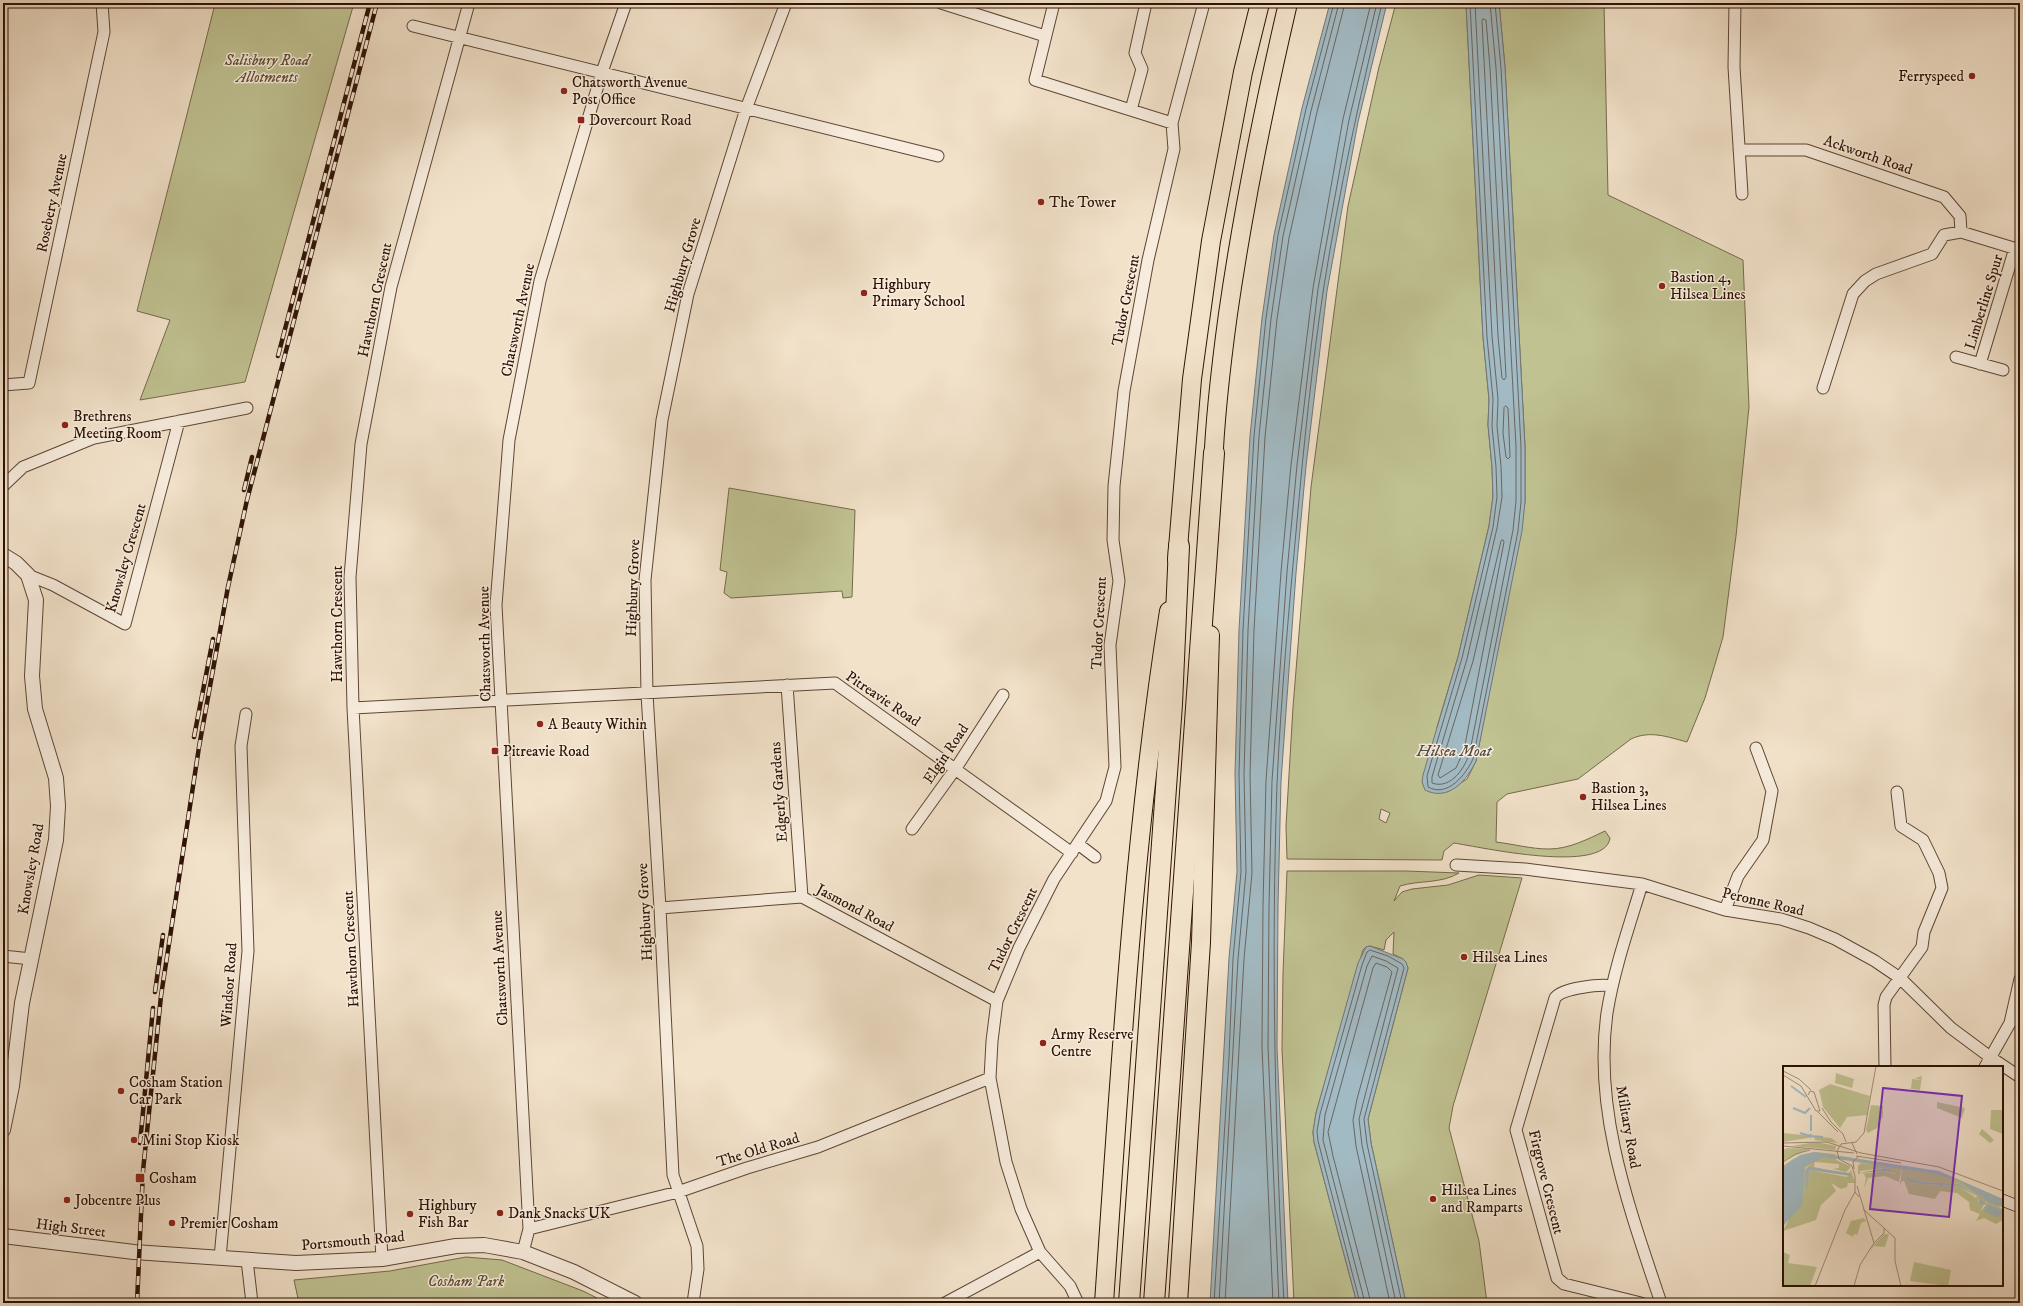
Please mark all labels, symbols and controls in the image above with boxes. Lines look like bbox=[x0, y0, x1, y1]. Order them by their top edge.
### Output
park label: Salisbury Road Allotments bbox=[224, 51, 312, 87]
place label: Ferryspeed bbox=[1898, 67, 1965, 86]
marker: Ferryspeed bbox=[1967, 71, 1977, 81]
place label: Chatsworth Avenue Post Office bbox=[572, 73, 688, 109]
marker: Chatsworth Avenue Post Office bbox=[559, 86, 569, 96]
place label: Dovercourt Road bbox=[589, 111, 692, 130]
marker: Dovercourt Road bbox=[576, 115, 586, 125]
street label: Ackworth Road bbox=[1821, 131, 1915, 179]
street label: Rosebery Avenue bbox=[32, 152, 72, 254]
place label: The Tower bbox=[1049, 193, 1116, 212]
marker: The Tower bbox=[1036, 197, 1046, 207]
street label: Highbury Grove bbox=[660, 215, 706, 315]
street label: Hawthorn Crescent bbox=[354, 241, 396, 359]
street label: Tudor Crescent bbox=[1108, 252, 1144, 347]
street label: Limberline Spur bbox=[1961, 252, 2008, 352]
street label: Chatsworth Avenue bbox=[497, 262, 539, 378]
place label: Bastion 4, Hilsea Lines bbox=[1670, 268, 1745, 304]
place label: Highbury Primary School bbox=[872, 275, 965, 311]
marker: Bastion 4, Hilsea Lines bbox=[1657, 281, 1667, 291]
marker: Highbury Primary School bbox=[859, 288, 869, 298]
place label: Brethrens Meeting Room bbox=[73, 407, 162, 443]
marker: Brethrens Meeting Room bbox=[60, 420, 70, 430]
street label: Knowsley Crescent bbox=[101, 501, 151, 615]
street label: Highbury Grove bbox=[622, 539, 644, 637]
street label: Hawthorn Crescent bbox=[328, 565, 347, 682]
street label: Tudor Crescent bbox=[1087, 576, 1111, 670]
street label: Chatsworth Avenue bbox=[474, 586, 496, 702]
street label: Pitreavie Road bbox=[842, 667, 925, 731]
place label: A Beauty Within bbox=[548, 715, 647, 734]
marker: A Beauty Within bbox=[535, 719, 545, 729]
street label: Elgin Road bbox=[919, 720, 973, 788]
street label: Edgerly Gardens bbox=[766, 741, 792, 843]
water label: Hilsea Moat bbox=[1416, 741, 1493, 761]
place label: Pitreavie Road bbox=[503, 742, 590, 761]
marker: Pitreavie Road bbox=[490, 746, 500, 756]
place label: Bastion 3, Hilsea Lines bbox=[1591, 779, 1666, 815]
marker: Bastion 3, Hilsea Lines bbox=[1578, 792, 1588, 802]
street label: Knowsley Road bbox=[14, 821, 48, 916]
street label: Highbury Grove bbox=[633, 863, 657, 961]
street label: Jasmond Road bbox=[811, 879, 897, 937]
street label: Peronne Road bbox=[1720, 883, 1806, 921]
street label: Tudor Crescent bbox=[984, 884, 1042, 976]
street label: Hawthorn Crescent bbox=[338, 890, 364, 1008]
street label: Chatsworth Avenue bbox=[487, 910, 513, 1026]
street label: Windsor Road bbox=[216, 941, 241, 1029]
place label: Hilsea Lines bbox=[1472, 948, 1547, 967]
marker: Hilsea Lines bbox=[1459, 952, 1469, 962]
place label: Army Reserve Centre bbox=[1051, 1025, 1134, 1061]
marker: Army Reserve Centre bbox=[1038, 1038, 1048, 1048]
inset map bbox=[1783, 1066, 2003, 1286]
place label: Cosham Station Car Park bbox=[129, 1073, 223, 1109]
street label: Military Road bbox=[1611, 1084, 1645, 1171]
marker: Cosham Station Car Park bbox=[116, 1086, 126, 1096]
street label: The Old Road bbox=[714, 1128, 802, 1172]
street label: Firgrove Crescent bbox=[1524, 1128, 1568, 1236]
place label: Mini Stop Kiosk bbox=[142, 1131, 240, 1150]
marker: Mini Stop Kiosk bbox=[129, 1135, 139, 1145]
place label: Cosham bbox=[149, 1169, 197, 1188]
marker: Cosham bbox=[134, 1172, 146, 1184]
place label: Hilsea Lines and Ramparts bbox=[1441, 1181, 1523, 1217]
place label: Jobcentre Plus bbox=[73, 1191, 161, 1210]
marker: Hilsea Lines and Ramparts bbox=[1428, 1194, 1438, 1204]
marker: Jobcentre Plus bbox=[62, 1195, 72, 1205]
place label: Highbury Fish Bar bbox=[418, 1196, 477, 1232]
place label: Dank Snacks UK bbox=[508, 1204, 611, 1223]
marker: Dank Snacks UK bbox=[495, 1208, 505, 1218]
marker: Highbury Fish Bar bbox=[405, 1209, 415, 1219]
street label: High Street bbox=[35, 1214, 107, 1242]
place label: Premier Cosham bbox=[180, 1214, 278, 1233]
marker: Premier Cosham bbox=[167, 1218, 177, 1228]
street label: Portsmouth Road bbox=[300, 1227, 406, 1255]
park label: Cosham Park bbox=[428, 1272, 505, 1291]

